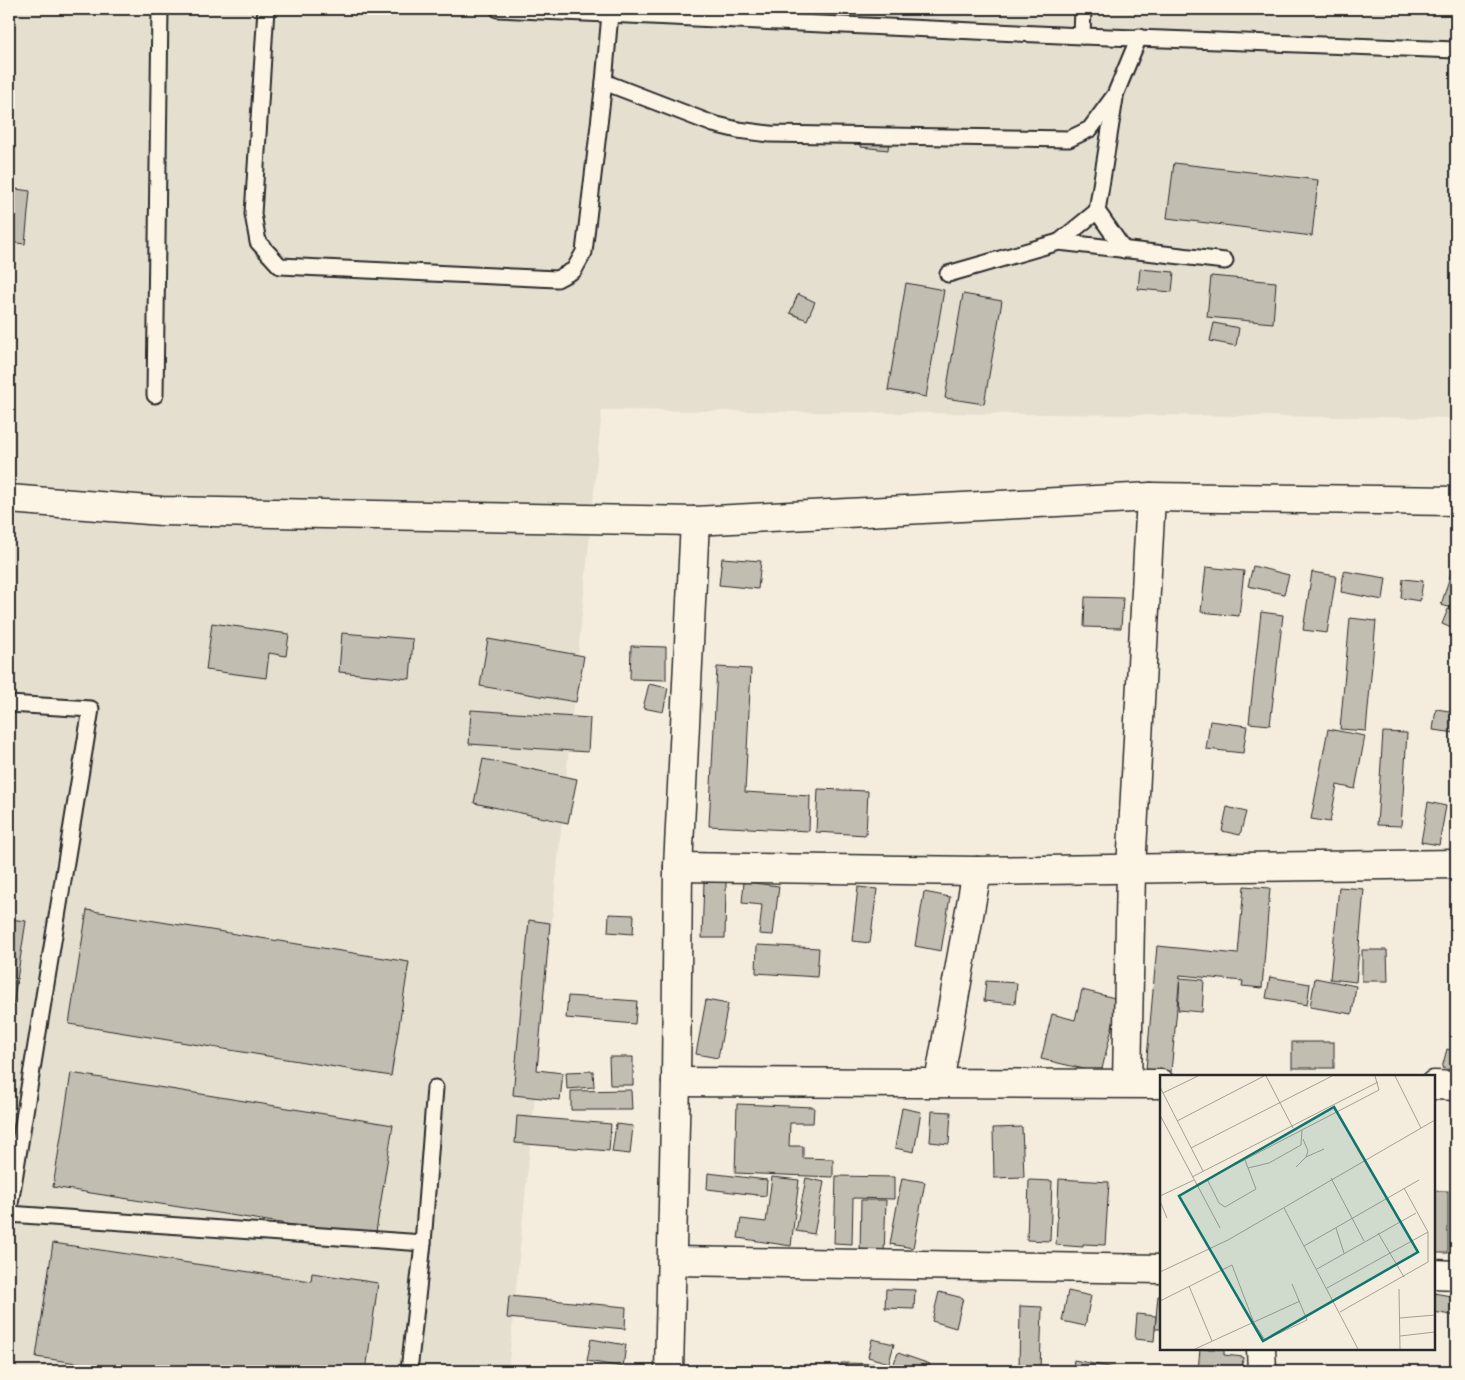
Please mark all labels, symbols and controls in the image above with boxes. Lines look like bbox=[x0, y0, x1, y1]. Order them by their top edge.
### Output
inset map bbox=[1160, 1075, 1435, 1350]

